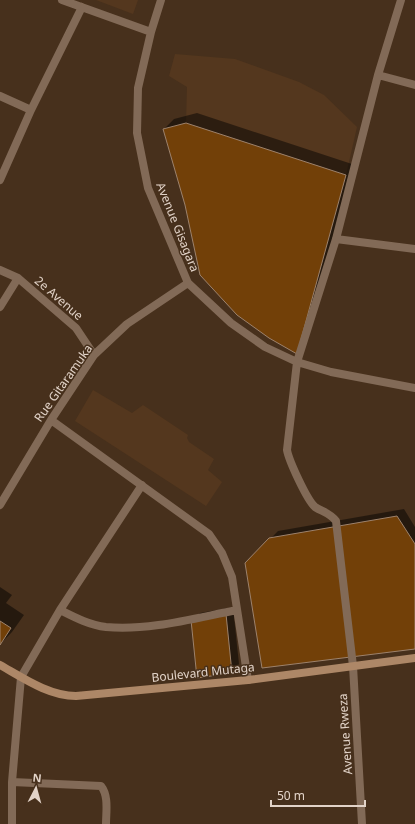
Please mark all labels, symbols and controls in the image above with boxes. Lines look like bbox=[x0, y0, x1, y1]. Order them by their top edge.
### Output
street label: Avenue Gisagara bbox=[152, 180, 204, 274]
street label: 2e Avenue bbox=[31, 272, 87, 324]
street label: Rue Gitaramuka bbox=[30, 341, 96, 425]
street label: Boulevard Mutaga bbox=[151, 658, 255, 686]
street label: Avenue Rweza bbox=[334, 693, 356, 775]
north arrow bbox=[16, 768, 56, 808]
text: N bbox=[32, 770, 42, 785]
scale bar bbox=[271, 782, 365, 808]
text: 50 m bbox=[277, 787, 305, 804]

